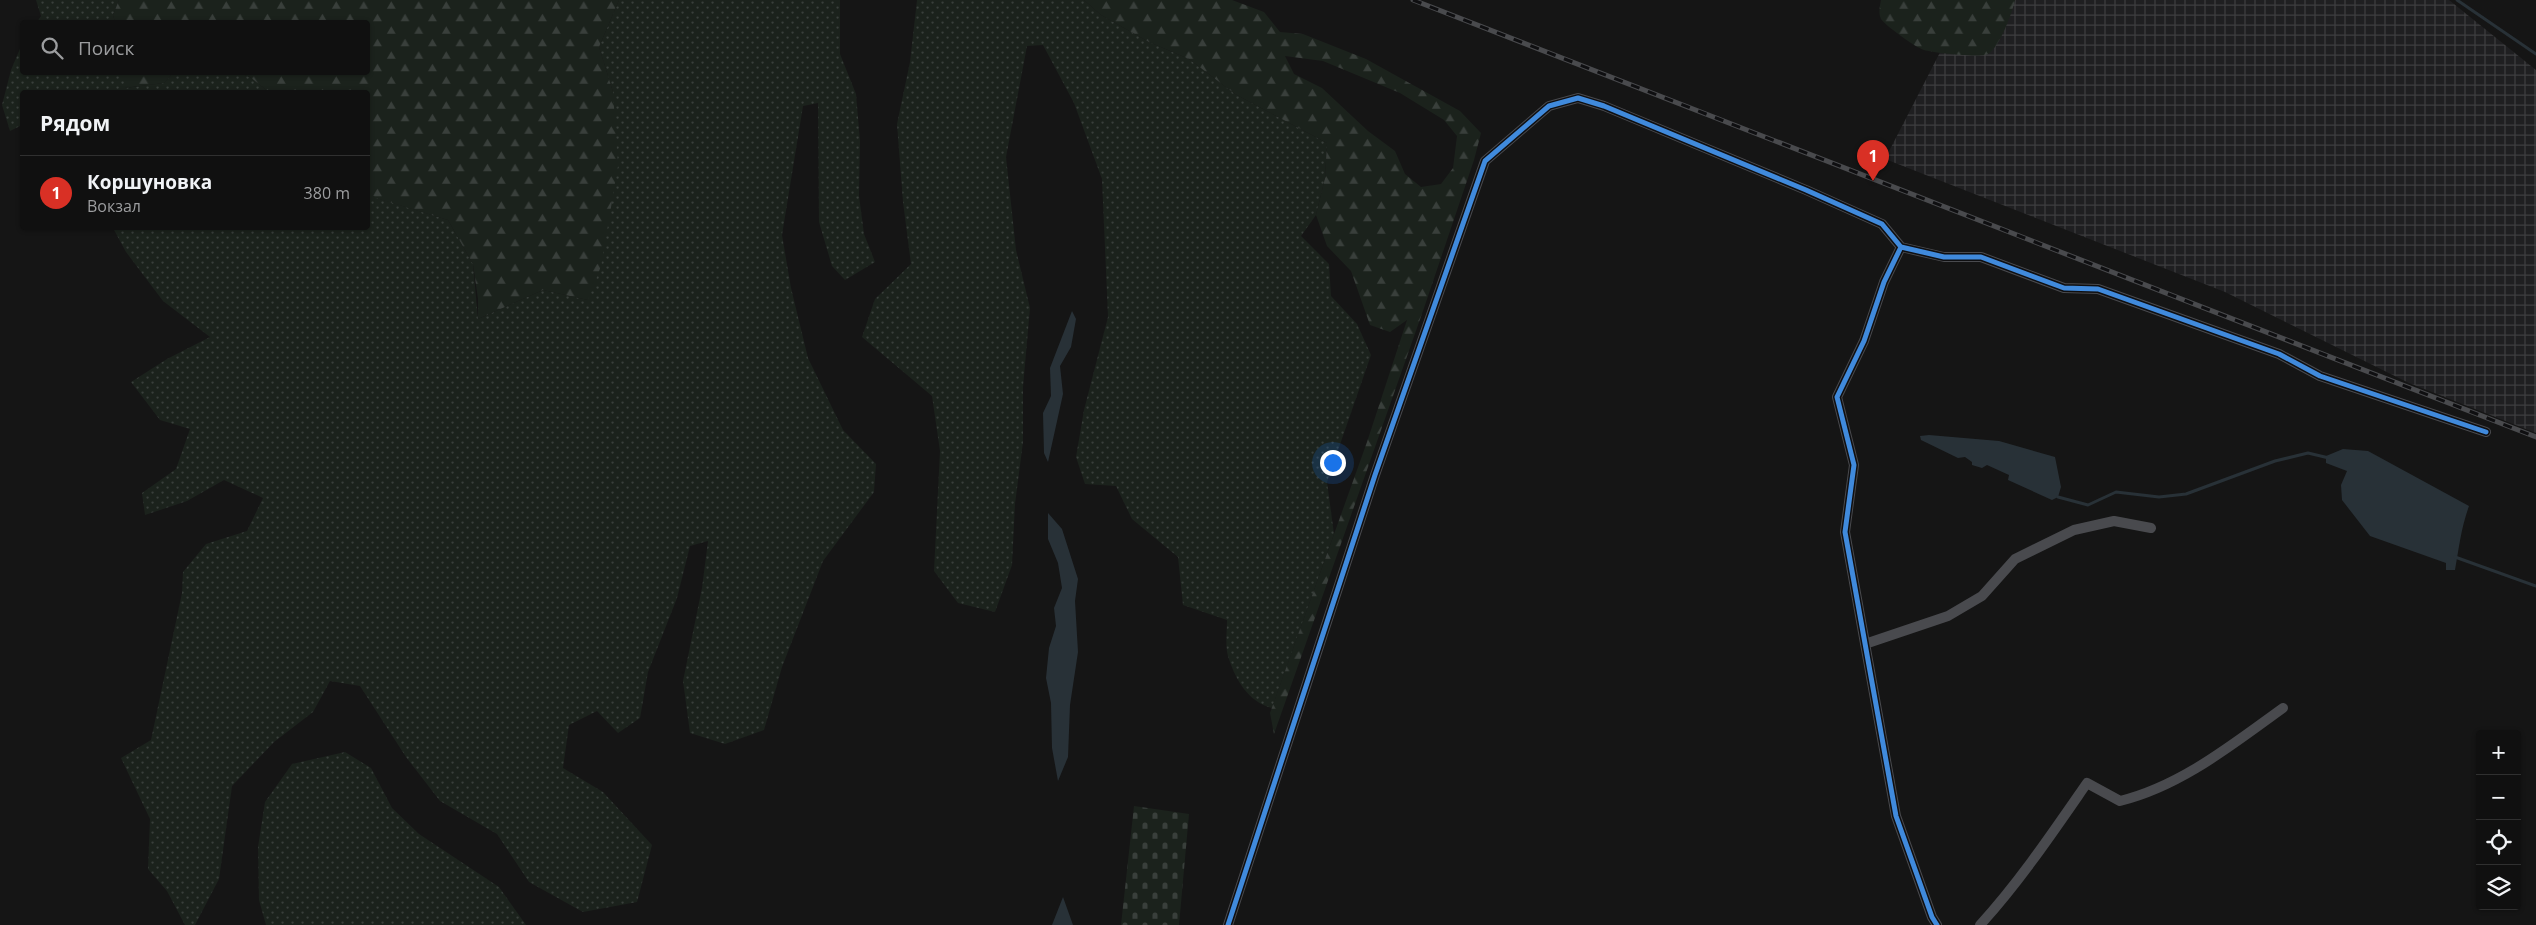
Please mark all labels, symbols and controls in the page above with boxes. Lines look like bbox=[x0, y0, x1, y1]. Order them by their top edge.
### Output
search box bbox=[20, 20, 370, 75]
icon: search bbox=[38, 34, 66, 62]
text: Поиск bbox=[78, 35, 134, 61]
text: Рядом bbox=[40, 109, 110, 137]
pin: 1 bbox=[1857, 140, 1889, 181]
text: Коршуновка bbox=[87, 169, 212, 195]
text: 1 bbox=[51, 182, 61, 204]
text: 380 m bbox=[304, 182, 350, 204]
text: Вокзал bbox=[87, 195, 141, 217]
your location bbox=[1320, 450, 1346, 476]
map controls bbox=[2476, 730, 2521, 910]
button: + bbox=[2476, 730, 2521, 775]
button: − bbox=[2476, 775, 2521, 820]
button: locate bbox=[2476, 820, 2521, 865]
button: layers bbox=[2476, 865, 2521, 910]

